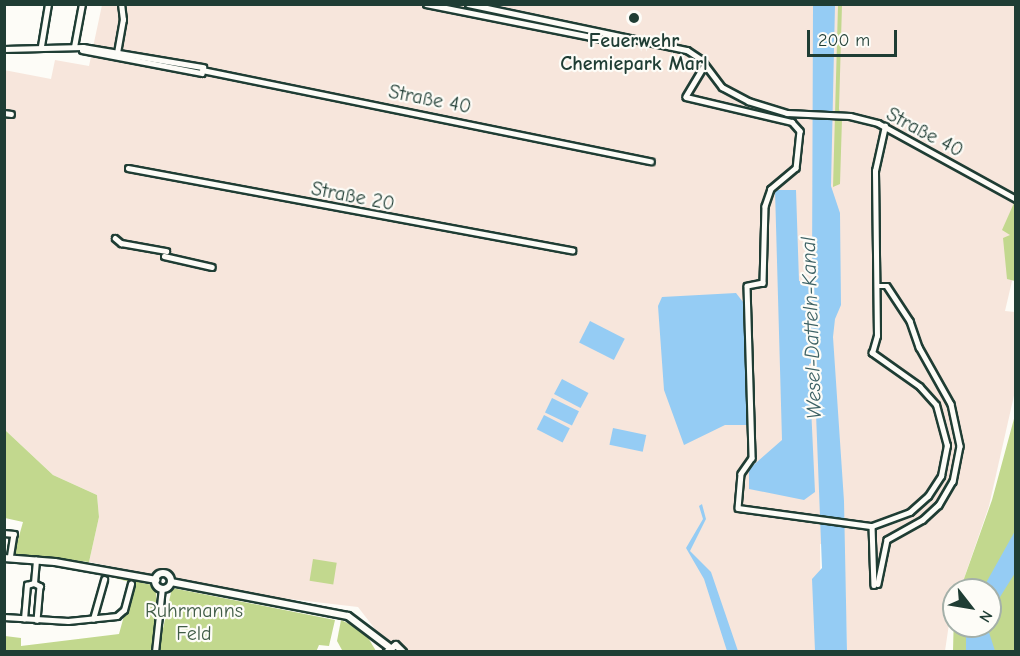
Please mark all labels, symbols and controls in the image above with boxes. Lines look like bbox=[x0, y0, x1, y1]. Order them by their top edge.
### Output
marker: Feuerwehr Chemiepark Marl bbox=[627, 11, 641, 25]
scale bar bbox=[810, 18, 900, 56]
place label: Feuerwehr Chemiepark Marl bbox=[560, 28, 708, 75]
text: 200 m bbox=[818, 30, 870, 51]
street label: Straße 40 bbox=[387, 79, 473, 119]
street label: Straße 40 bbox=[882, 102, 968, 162]
street label: Straße 20 bbox=[309, 176, 397, 216]
water label: Wesel-Datteln-Kanal bbox=[795, 236, 827, 420]
north arrow bbox=[942, 578, 1002, 638]
park label: Ruhrmanns Feld bbox=[145, 598, 243, 645]
text: N bbox=[975, 607, 996, 625]

